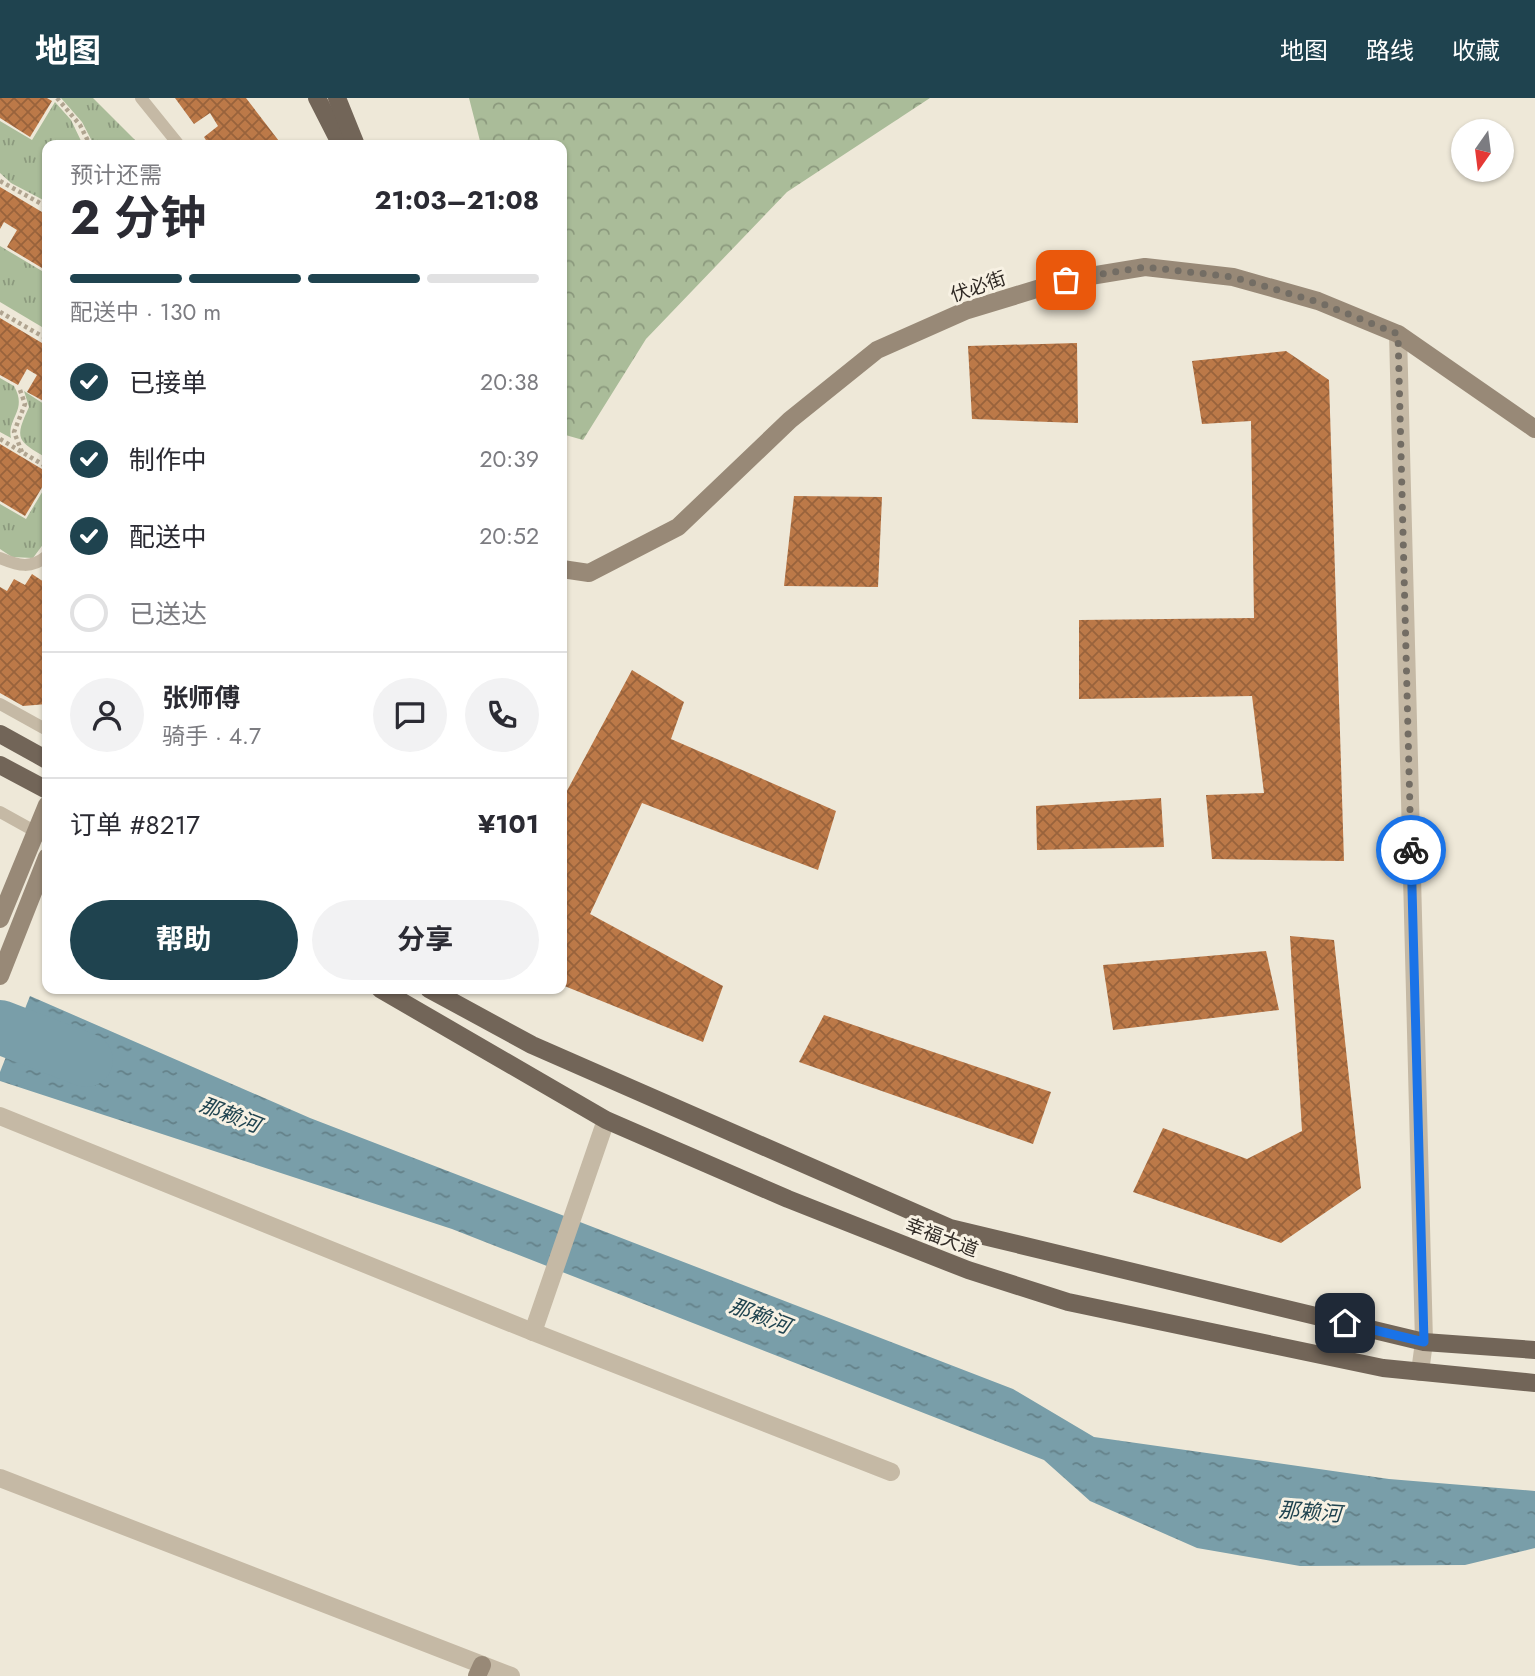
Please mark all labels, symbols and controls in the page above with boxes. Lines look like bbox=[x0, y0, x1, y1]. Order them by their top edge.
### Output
text: 地图 bbox=[35, 27, 101, 74]
text: 地图 bbox=[1280, 33, 1328, 68]
text: 路线 bbox=[1366, 33, 1414, 68]
text: 收藏 bbox=[1452, 33, 1500, 68]
north arrow bbox=[1451, 119, 1514, 182]
map controls bbox=[1451, 119, 1514, 182]
text: 预计还需 bbox=[70, 158, 162, 192]
text: 21:03–21:08 bbox=[374, 181, 539, 219]
text: 2 分钟 bbox=[70, 185, 206, 251]
pin bbox=[1036, 250, 1096, 310]
icon: bag bbox=[1047, 261, 1085, 299]
street label: 伏必街 bbox=[947, 264, 1010, 309]
text: 配送中 · 130 m bbox=[70, 295, 221, 329]
icon: check bbox=[70, 363, 108, 401]
text: 已接单 bbox=[129, 364, 207, 402]
text: 20:38 bbox=[480, 365, 539, 399]
icon: check bbox=[70, 440, 108, 478]
text: 制作中 bbox=[129, 441, 207, 479]
text: 20:39 bbox=[479, 442, 539, 476]
icon: check bbox=[70, 517, 108, 555]
text: 配送中 bbox=[129, 518, 207, 556]
text: 20:52 bbox=[479, 519, 539, 553]
text: 已送达 bbox=[129, 595, 207, 633]
button: person bbox=[70, 678, 144, 752]
button: chat bbox=[373, 678, 447, 752]
button: phone bbox=[465, 678, 539, 752]
text: 张师傅 bbox=[162, 679, 240, 717]
text: 骑手 · 4.7 bbox=[162, 719, 261, 753]
text: ¥101 bbox=[478, 805, 539, 843]
text: 订单 #8217 bbox=[70, 806, 200, 844]
courier bbox=[1376, 815, 1446, 885]
icon: bike bbox=[1392, 831, 1430, 869]
button: 帮助 bbox=[70, 900, 298, 980]
button: 分享 bbox=[312, 900, 539, 980]
water label: 那赖河 bbox=[195, 1090, 269, 1142]
street label: 幸福大道 bbox=[901, 1211, 982, 1264]
water label: 那赖河 bbox=[725, 1291, 799, 1343]
pin bbox=[1315, 1293, 1375, 1353]
icon: home bbox=[1326, 1304, 1364, 1342]
water label: 那赖河 bbox=[1278, 1495, 1346, 1529]

